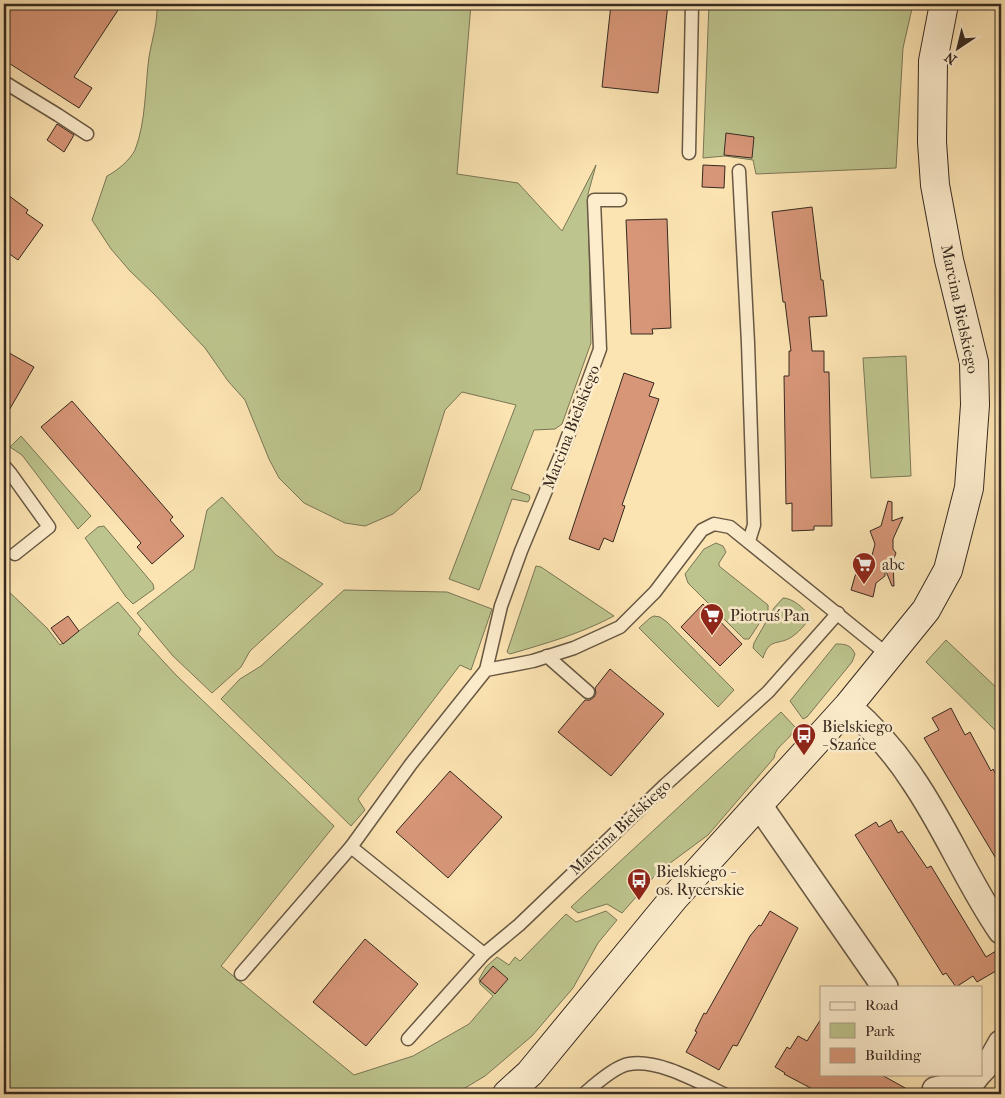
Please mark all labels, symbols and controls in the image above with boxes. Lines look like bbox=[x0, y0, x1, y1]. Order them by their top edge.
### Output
north arrow bbox=[932, 22, 982, 72]
text: N bbox=[941, 48, 960, 68]
street label: Marcina Bielskiego bbox=[937, 243, 983, 375]
street label: Marcina Bielskiego bbox=[539, 362, 603, 492]
supermarket icon: abc bbox=[851, 551, 877, 585]
place label: abc bbox=[882, 555, 905, 574]
supermarket icon: Piotruś Pan bbox=[699, 602, 725, 636]
place label: Piotruś Pan bbox=[730, 606, 810, 625]
place label: Bielskiego - Szańce bbox=[822, 717, 893, 754]
bus stop icon: Bielskiego - Szańce bbox=[791, 722, 817, 756]
street label: Marcina Bielskiego bbox=[566, 775, 674, 879]
place label: Bielskiego - os. Rycerskie bbox=[656, 862, 744, 899]
bus stop icon: Bielskiego - os. Rycerskie bbox=[626, 867, 652, 901]
legend bbox=[820, 986, 982, 1076]
text: Road bbox=[865, 996, 899, 1014]
text: Park bbox=[865, 1022, 895, 1040]
text: Building bbox=[865, 1046, 922, 1064]

